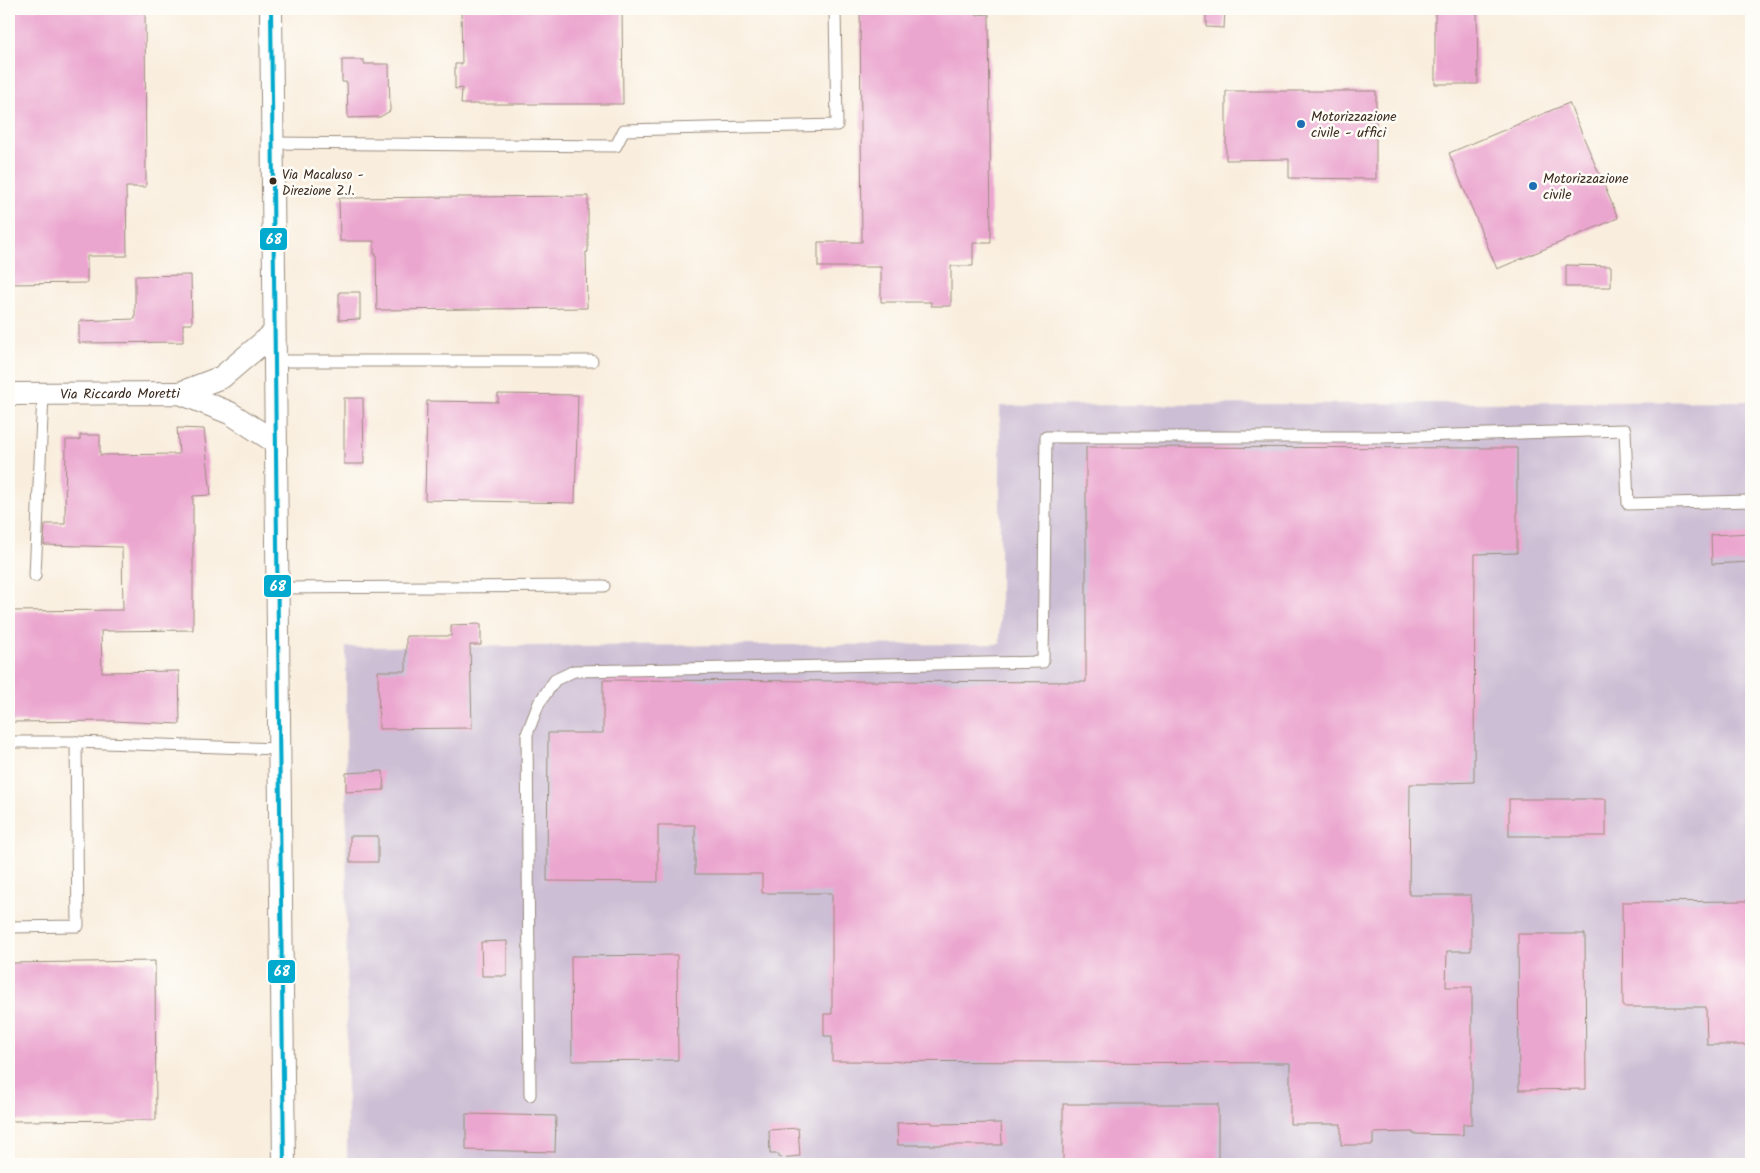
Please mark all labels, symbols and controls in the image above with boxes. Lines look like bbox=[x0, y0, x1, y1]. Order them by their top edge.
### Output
place label: Motorizzazione civile - uffici bbox=[1311, 106, 1397, 144]
marker: Motorizzazione civile - uffici bbox=[1295, 118, 1307, 130]
place label: Via Macaluso - Direzione Z.I. bbox=[282, 165, 364, 202]
place label: Motorizzazione civile bbox=[1543, 168, 1629, 206]
marker: Via Macaluso - Direzione Z.I. bbox=[268, 176, 278, 186]
marker: Motorizzazione civile bbox=[1527, 180, 1539, 192]
line badge: 68 bbox=[259, 227, 288, 251]
text: 68 bbox=[266, 229, 283, 251]
street label: Via Riccardo Moretti bbox=[60, 383, 181, 406]
line badge: 68 bbox=[263, 574, 292, 598]
text: 68 bbox=[270, 576, 287, 598]
line badge: 68 bbox=[267, 959, 296, 984]
text: 68 bbox=[274, 961, 291, 983]

